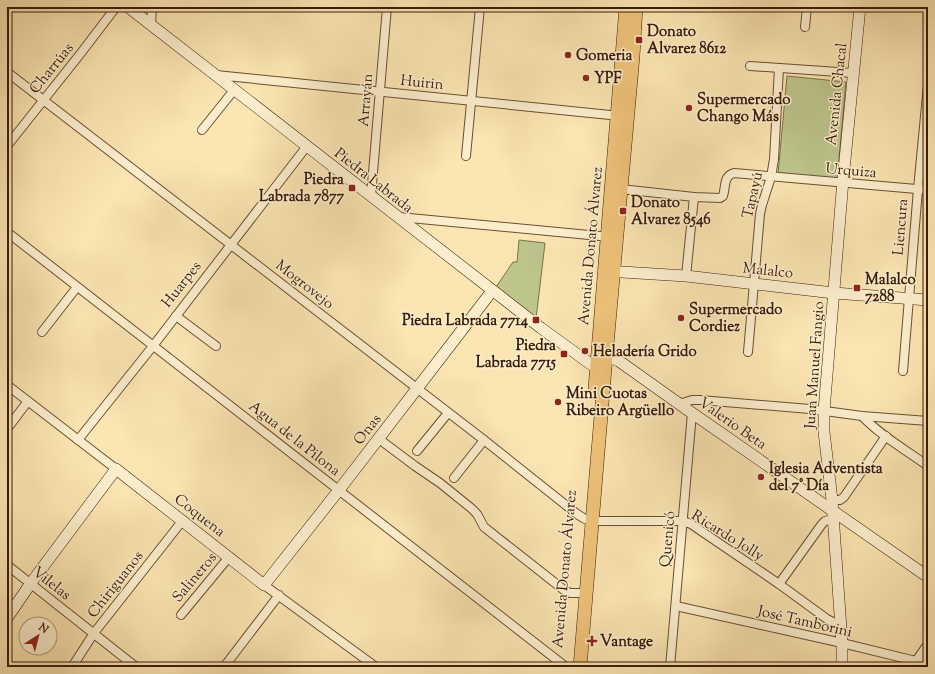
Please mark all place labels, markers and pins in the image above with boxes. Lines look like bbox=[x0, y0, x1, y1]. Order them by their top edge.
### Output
place label: Donato Alvarez 8612 bbox=[647, 22, 727, 60]
marker: Donato Alvarez 8612 bbox=[634, 35, 644, 45]
place label: Gomeria bbox=[576, 46, 633, 67]
marker: Gomeria bbox=[563, 50, 573, 60]
place label: YPF bbox=[594, 69, 622, 90]
marker: YPF bbox=[581, 73, 591, 83]
place label: Supermercado Chango Más bbox=[697, 90, 790, 128]
marker: Supermercado Chango Más bbox=[684, 103, 694, 113]
place label: Piedra Labrada 7877 bbox=[259, 170, 344, 208]
marker: Piedra Labrada 7877 bbox=[347, 183, 357, 193]
place label: Donato Alvarez 8546 bbox=[631, 193, 711, 231]
marker: Donato Alvarez 8546 bbox=[618, 206, 628, 216]
place label: Malalco 7288 bbox=[865, 270, 916, 308]
marker: Malalco 7288 bbox=[852, 283, 862, 293]
place label: Supermercado Cordiez bbox=[689, 300, 782, 338]
place label: Piedra Labrada 7714 bbox=[402, 311, 528, 332]
marker: Supermercado Cordiez bbox=[676, 313, 686, 323]
marker: Piedra Labrada 7714 bbox=[531, 315, 541, 325]
place label: Piedra Labrada 7715 bbox=[476, 336, 557, 374]
place label: Heladería Grido bbox=[593, 342, 697, 363]
marker: Heladería Grido bbox=[580, 346, 590, 356]
marker: Piedra Labrada 7715 bbox=[559, 349, 569, 359]
place label: Mini Cuotas Ribeiro Argüello bbox=[566, 384, 674, 422]
marker: Mini Cuotas Ribeiro Argüello bbox=[553, 397, 563, 407]
place label: Iglesia Adventista del 7° Día bbox=[769, 459, 883, 497]
marker: Iglesia Adventista del 7° Día bbox=[756, 472, 766, 482]
place label: Vantage bbox=[600, 632, 653, 653]
marker: Vantage bbox=[587, 636, 597, 646]

